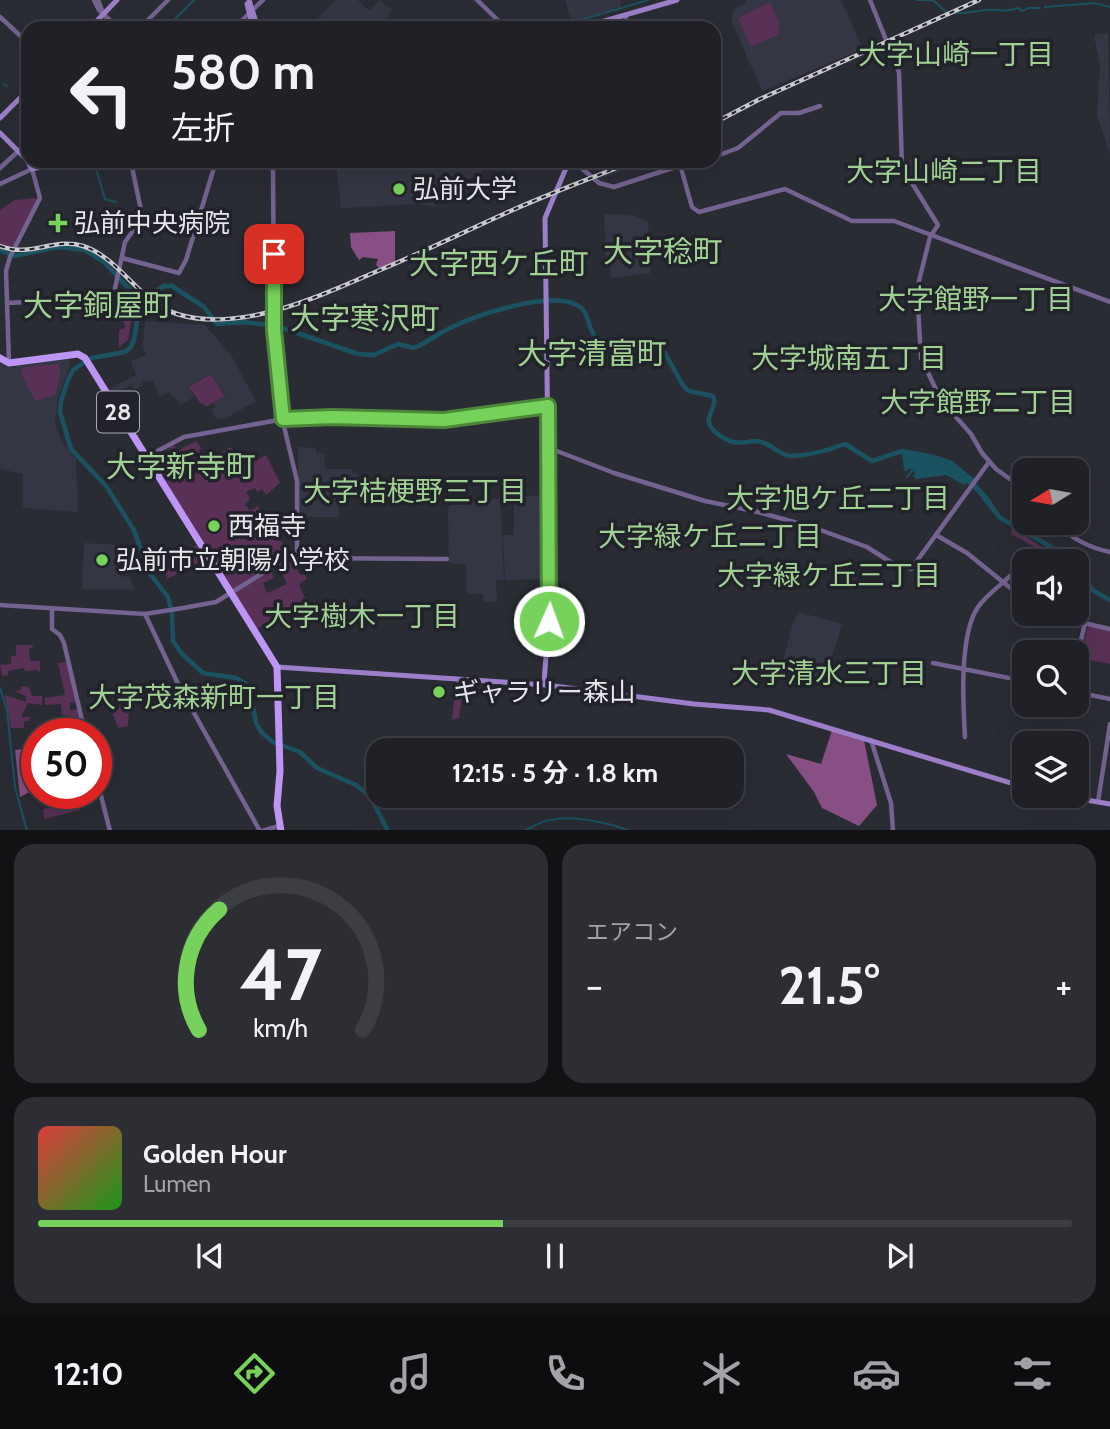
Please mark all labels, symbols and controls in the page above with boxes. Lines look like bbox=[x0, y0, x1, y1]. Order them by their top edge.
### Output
district label: 大字山崎一丁目 bbox=[858, 37, 1054, 71]
text: 580 m bbox=[171, 42, 315, 101]
icon: left bbox=[56, 49, 147, 140]
text: 左折 bbox=[171, 108, 235, 147]
district label: 大字山崎二丁目 bbox=[846, 154, 1042, 188]
place label: 弘前大学 bbox=[413, 173, 517, 205]
marker: 弘前大学 bbox=[391, 181, 407, 197]
place label: 弘前中央病院 bbox=[74, 207, 230, 239]
marker: 弘前中央病院 bbox=[48, 213, 68, 233]
pin bbox=[244, 224, 304, 284]
district label: 大字稔町 bbox=[603, 233, 723, 270]
icon: arrive bbox=[255, 235, 293, 273]
district label: 大字西ケ丘町 bbox=[409, 245, 589, 282]
district label: 大字館野一丁目 bbox=[878, 282, 1074, 316]
district label: 大字銅屋町 bbox=[23, 287, 173, 324]
district label: 大字寒沢町 bbox=[290, 300, 440, 337]
district label: 大字清富町 bbox=[517, 335, 667, 372]
district label: 大字城南五丁目 bbox=[751, 341, 947, 375]
district label: 大字館野二丁目 bbox=[880, 385, 1076, 419]
road number: 28 bbox=[97, 391, 139, 432]
district label: 大字新寺町 bbox=[106, 448, 256, 485]
north arrow bbox=[1012, 458, 1088, 536]
map controls bbox=[1012, 458, 1089, 808]
district label: 大字桔梗野三丁目 bbox=[303, 474, 527, 508]
district label: 大字旭ケ丘二丁目 bbox=[726, 481, 950, 515]
place label: 西福寺 bbox=[228, 510, 306, 542]
marker: 西福寺 bbox=[206, 518, 222, 534]
district label: 大字緑ケ丘二丁目 bbox=[598, 519, 822, 553]
place label: 弘前市立朝陽小学校 bbox=[116, 544, 350, 576]
button: sound bbox=[1012, 549, 1089, 626]
marker: 弘前市立朝陽小学校 bbox=[94, 552, 110, 568]
district label: 大字緑ケ丘三丁目 bbox=[717, 558, 941, 592]
position arrow bbox=[512, 584, 586, 658]
district label: 大字樹木一丁目 bbox=[264, 599, 460, 633]
button: search bbox=[1012, 640, 1089, 717]
district label: 大字清水三丁目 bbox=[731, 656, 927, 690]
place label: ギャラリー森山 bbox=[453, 676, 635, 708]
district label: 大字茂森新町一丁目 bbox=[88, 680, 340, 714]
marker: ギャラリー森山 bbox=[431, 684, 447, 700]
speed limit sign: 50 bbox=[21, 718, 112, 809]
button: layers bbox=[1012, 731, 1089, 808]
text: 12:15 · 5 分 · 1.8 km bbox=[452, 757, 658, 789]
text: エアコン bbox=[586, 918, 678, 946]
text: 47 bbox=[240, 930, 322, 1018]
text: 21.5° bbox=[778, 954, 880, 1017]
text: − bbox=[586, 962, 603, 1009]
text: + bbox=[1055, 962, 1072, 1009]
text: km/h bbox=[254, 1012, 308, 1042]
text: Golden Hour bbox=[143, 1138, 286, 1170]
text: Lumen bbox=[143, 1170, 211, 1198]
icon: previous bbox=[191, 1237, 229, 1275]
icon: pause bbox=[536, 1237, 574, 1275]
icon: next bbox=[881, 1237, 919, 1275]
icon: directions bbox=[230, 1349, 279, 1398]
icon: music bbox=[386, 1349, 435, 1398]
icon: phone bbox=[541, 1349, 590, 1398]
icon: climate bbox=[697, 1349, 746, 1398]
icon: car bbox=[852, 1349, 901, 1398]
icon: filters bbox=[1008, 1349, 1057, 1398]
text: 12:10 bbox=[53, 1354, 124, 1393]

